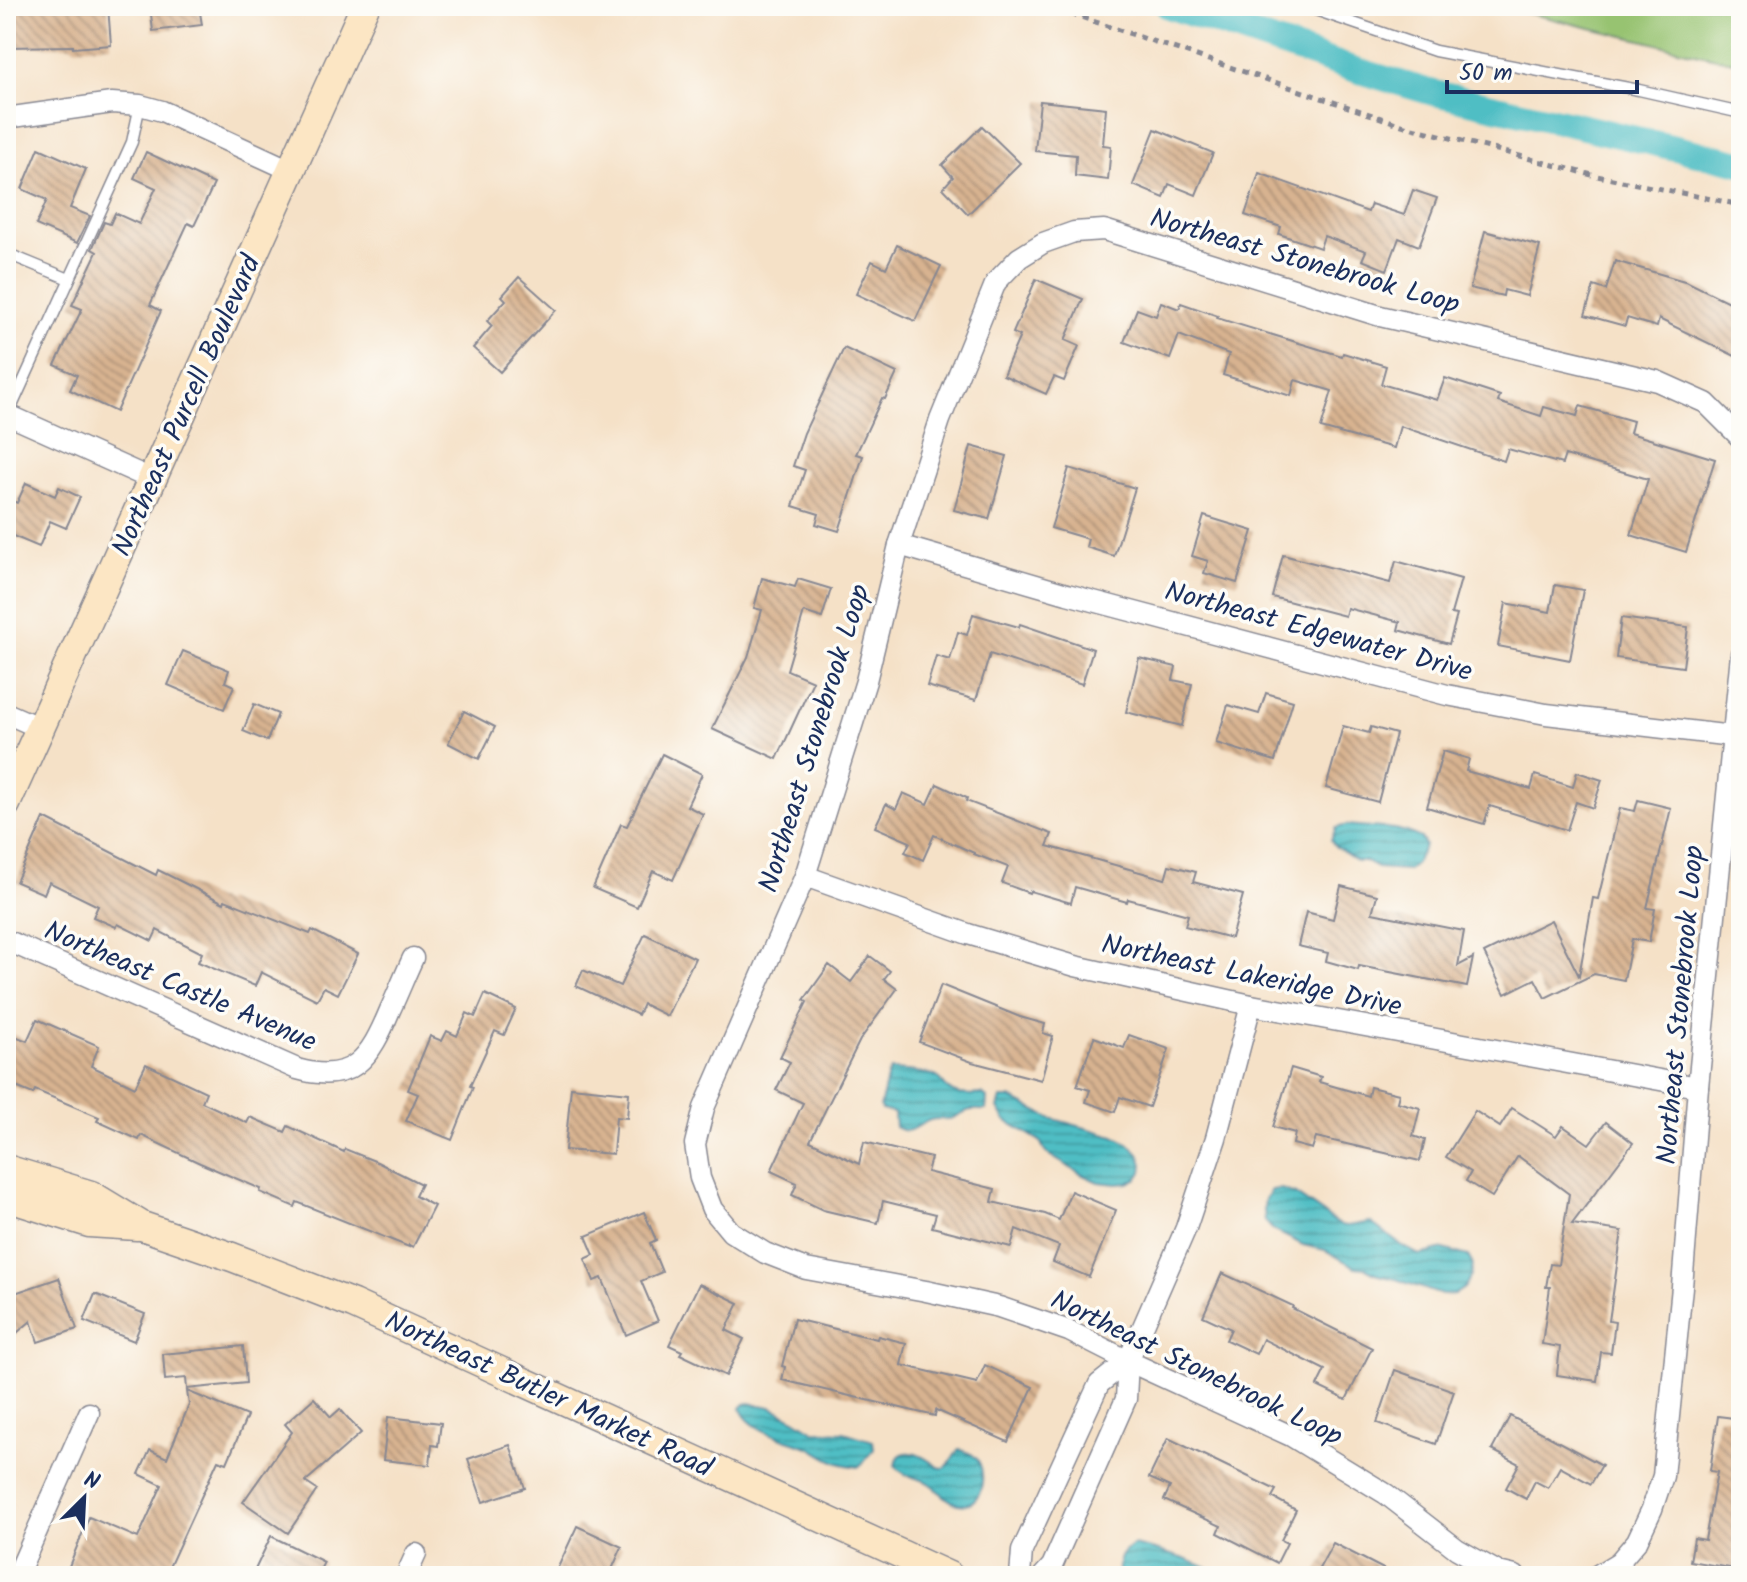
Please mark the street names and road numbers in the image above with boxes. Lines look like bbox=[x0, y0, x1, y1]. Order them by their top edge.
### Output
street label: Northeast Stonebrook Loop bbox=[1144, 197, 1464, 328]
street label: Northeast Purcell Boulevard bbox=[100, 247, 275, 564]
street label: Northeast Edgewater Drive bbox=[1159, 570, 1478, 695]
street label: Northeast Stonebrook Loop bbox=[747, 579, 884, 898]
street label: Northeast Stonebrook Loop bbox=[1645, 844, 1718, 1167]
street label: Northeast Castle Avenue bbox=[37, 909, 324, 1065]
street label: Northeast Lakeridge Drive bbox=[1097, 923, 1406, 1030]
street label: Northeast Stonebrook Loop bbox=[1042, 1279, 1350, 1460]
street label: Northeast Butler Market Road bbox=[377, 1299, 720, 1492]

